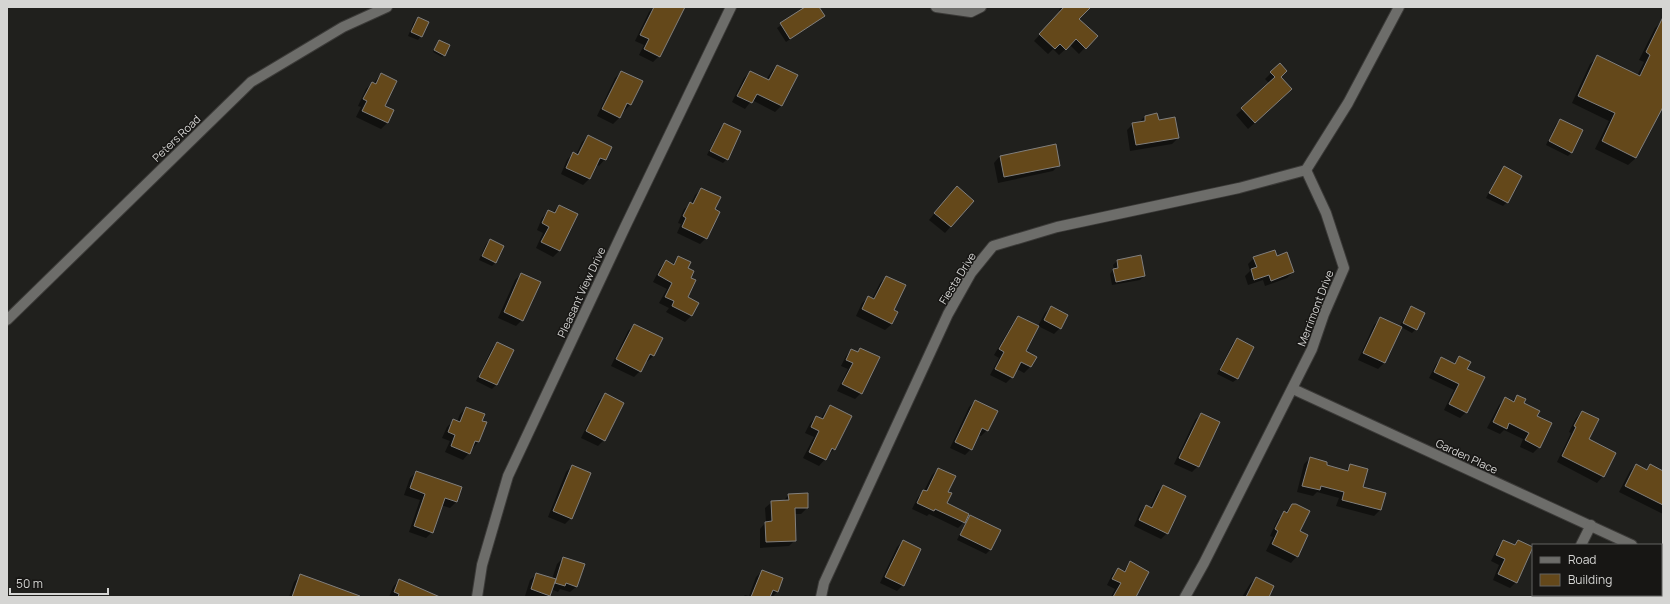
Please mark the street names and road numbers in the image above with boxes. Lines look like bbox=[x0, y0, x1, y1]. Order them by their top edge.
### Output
street label: Peters Road bbox=[149, 111, 203, 165]
street label: Pleasant View Drive bbox=[553, 244, 609, 340]
street label: Fiesta Drive bbox=[935, 249, 979, 307]
street label: Merrimont Drive bbox=[1294, 267, 1337, 348]
street label: Garden Place bbox=[1434, 435, 1501, 477]

